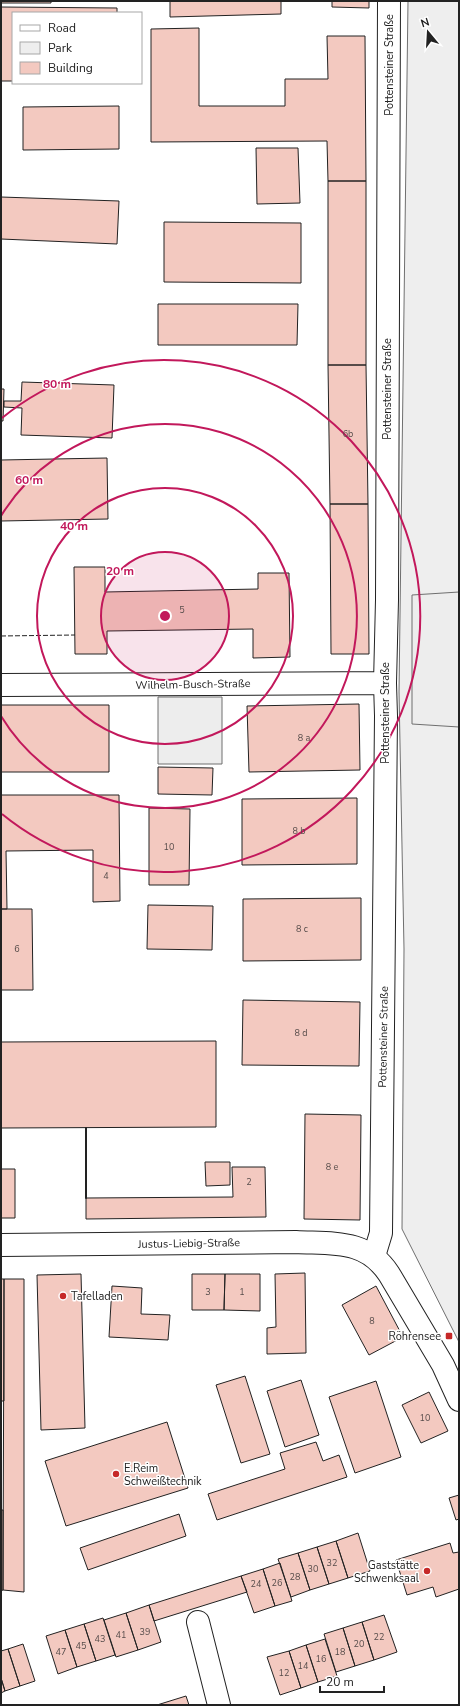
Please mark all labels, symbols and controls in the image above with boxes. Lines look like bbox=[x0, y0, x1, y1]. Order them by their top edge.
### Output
legend bbox=[12, 12, 142, 84]
north arrow bbox=[408, 12, 448, 52]
street label: Pottensteiner Straße bbox=[382, 14, 397, 116]
text: N bbox=[419, 15, 431, 31]
text: Road bbox=[48, 20, 76, 36]
text: Park bbox=[48, 40, 73, 56]
text: Building bbox=[48, 60, 93, 76]
street label: Pottensteiner Straße bbox=[380, 338, 395, 440]
text: 80 m bbox=[43, 376, 71, 392]
house number: 6b bbox=[343, 428, 353, 440]
text: 60 m bbox=[15, 472, 43, 488]
text: 40 m bbox=[60, 518, 88, 534]
text: 20 m bbox=[106, 563, 134, 579]
house number: 5 bbox=[179, 604, 185, 616]
centre of rings bbox=[158, 609, 172, 623]
street label: Pottensteiner Straße bbox=[378, 662, 393, 764]
street label: Wilhelm-Busch-Straße bbox=[135, 676, 251, 693]
house number: 8 a bbox=[298, 732, 310, 744]
house number: 8 b bbox=[293, 825, 305, 837]
house number: 10 bbox=[164, 841, 174, 853]
house number: 4 bbox=[103, 870, 109, 882]
house number: 8 c bbox=[296, 923, 308, 935]
house number: 6 bbox=[14, 943, 20, 955]
street label: Pottensteiner Straße bbox=[375, 986, 392, 1088]
house number: 8 d bbox=[295, 1027, 307, 1039]
house number: 8 e bbox=[326, 1161, 338, 1173]
house number: 2 bbox=[246, 1176, 252, 1188]
street label: Justus-Liebig-Straße bbox=[137, 1235, 240, 1252]
house number: 3 bbox=[205, 1286, 211, 1298]
house number: 1 bbox=[239, 1286, 245, 1298]
place label: Tafelladen bbox=[71, 1289, 123, 1304]
marker: Tafelladen bbox=[58, 1291, 68, 1301]
house number: 8 bbox=[369, 1315, 375, 1327]
place label: Röhrensee bbox=[388, 1329, 441, 1344]
marker: Röhrensee bbox=[444, 1331, 454, 1341]
house number: 10 bbox=[420, 1412, 430, 1424]
place label: E.Reim Schweißtechnik bbox=[124, 1461, 202, 1489]
marker: E.Reim Schweißtechnik bbox=[111, 1469, 121, 1479]
house number: 32 bbox=[327, 1557, 337, 1569]
place label: Gaststätte Schwenksaal bbox=[354, 1558, 420, 1586]
house number: 30 bbox=[308, 1563, 318, 1575]
marker: Gaststätte Schwenksaal bbox=[422, 1566, 432, 1576]
house number: 28 bbox=[290, 1571, 300, 1583]
house number: 26 bbox=[272, 1577, 282, 1589]
house number: 24 bbox=[251, 1578, 262, 1590]
house number: 39 bbox=[140, 1626, 150, 1638]
house number: 41 bbox=[116, 1629, 126, 1641]
house number: 22 bbox=[374, 1631, 384, 1643]
house number: 43 bbox=[95, 1633, 105, 1645]
house number: 20 bbox=[354, 1638, 364, 1650]
house number: 45 bbox=[76, 1640, 86, 1652]
house number: 47 bbox=[56, 1646, 66, 1658]
house number: 18 bbox=[335, 1646, 345, 1658]
house number: 16 bbox=[316, 1653, 326, 1665]
house number: 14 bbox=[298, 1660, 309, 1672]
house number: 12 bbox=[279, 1667, 289, 1679]
scale bar bbox=[320, 1668, 384, 1694]
text: 20 m bbox=[326, 1674, 354, 1690]

